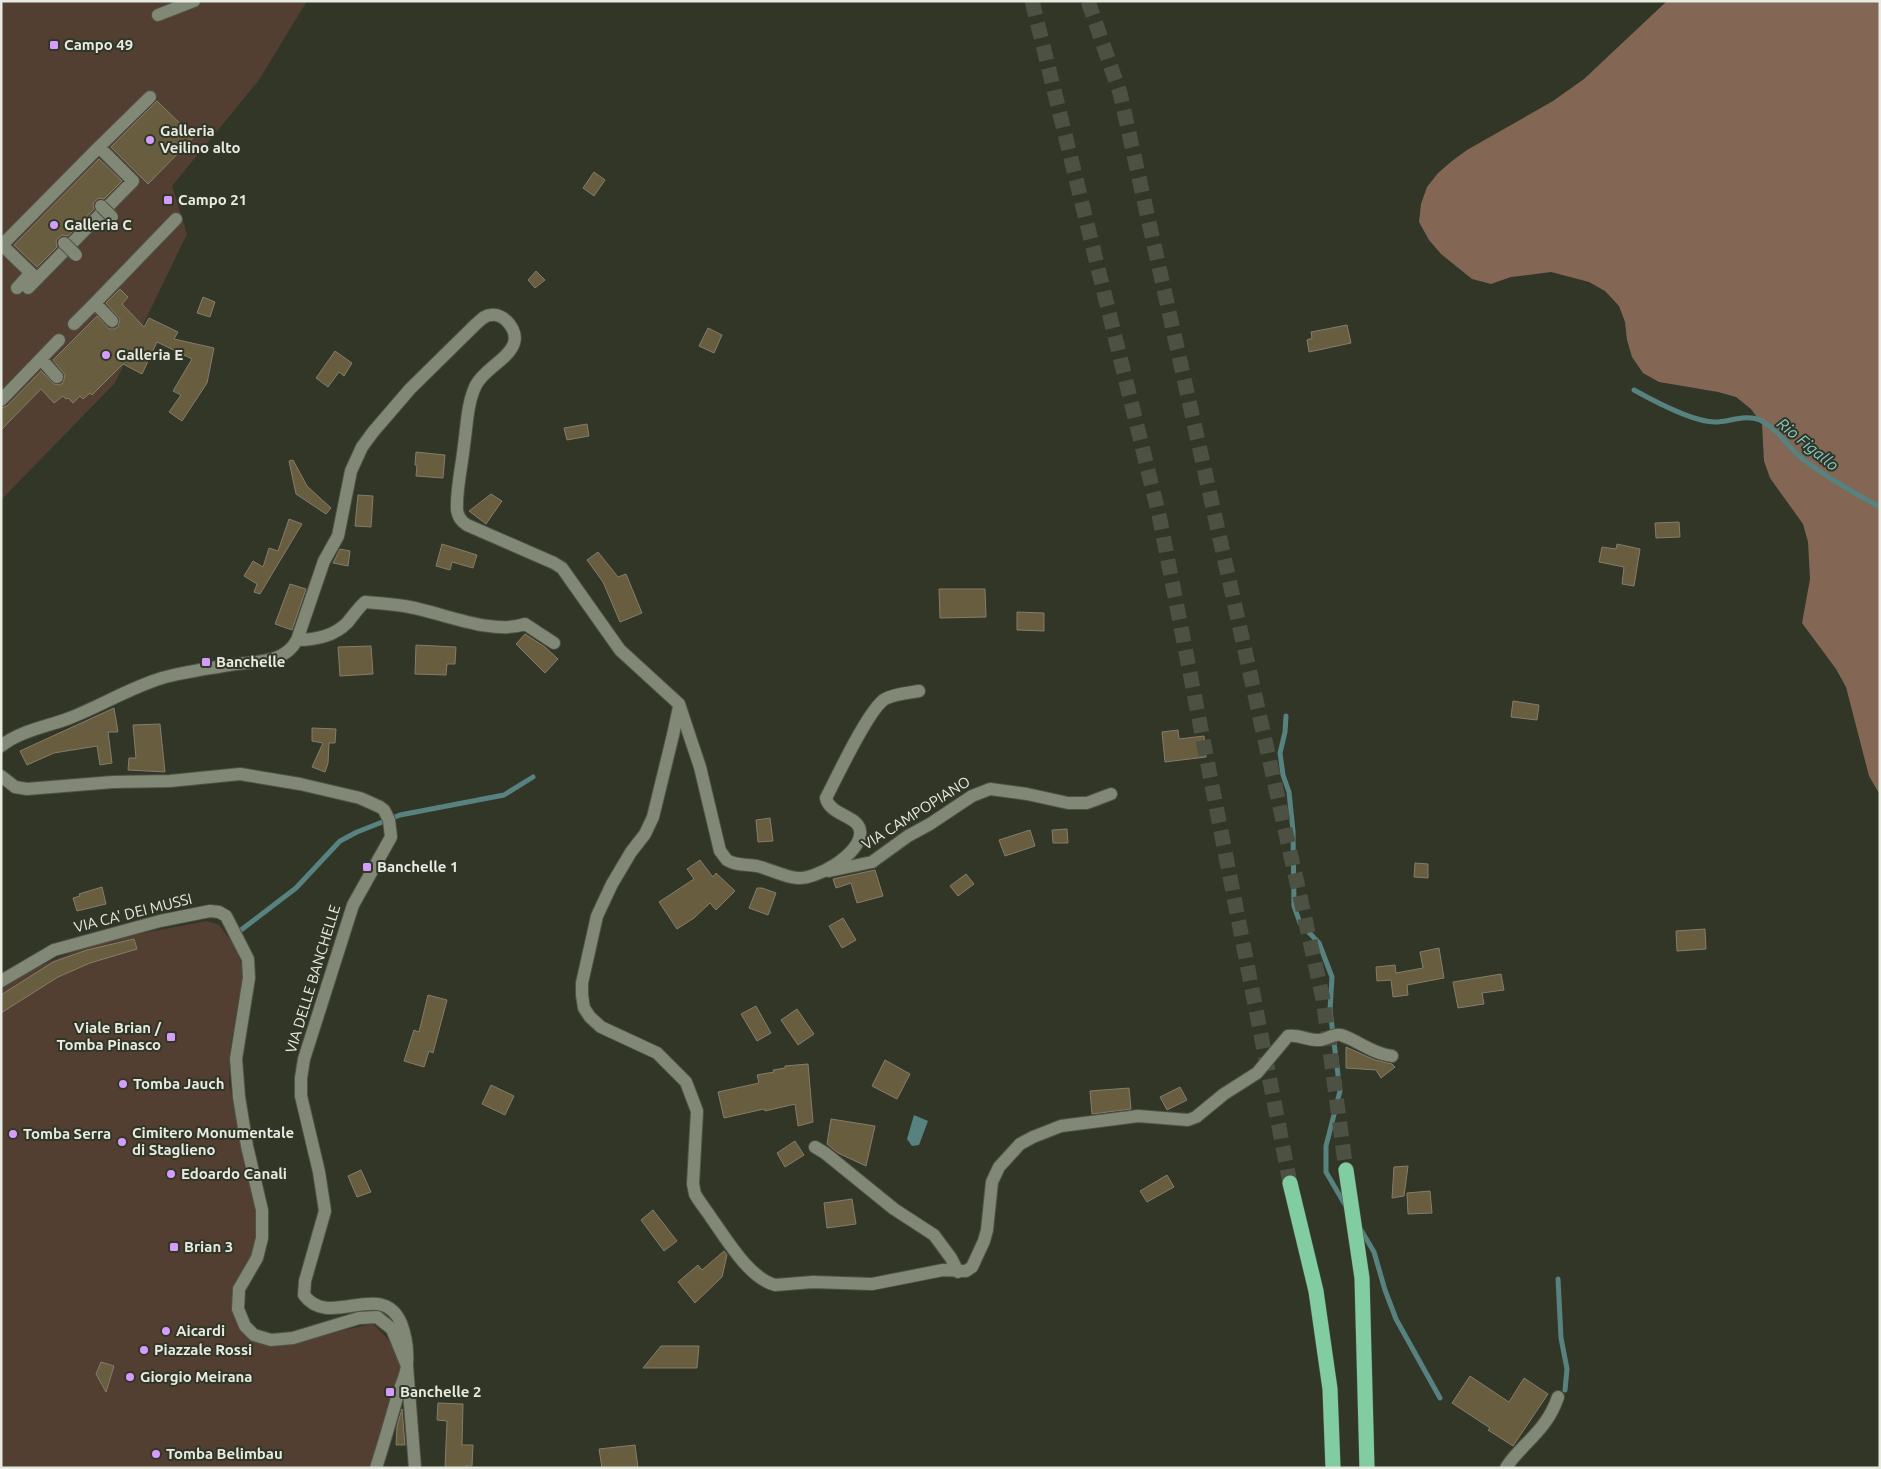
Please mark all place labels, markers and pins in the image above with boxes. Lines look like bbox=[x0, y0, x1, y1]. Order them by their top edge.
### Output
place label: Campo 49 bbox=[64, 36, 133, 53]
marker: Campo 49 bbox=[48, 39, 60, 51]
place label: Galleria Veilino alto bbox=[160, 122, 241, 156]
marker: Galleria Veilino alto bbox=[144, 134, 156, 146]
place label: Campo 21 bbox=[178, 191, 247, 208]
marker: Campo 21 bbox=[162, 194, 174, 206]
place label: Galleria C bbox=[64, 216, 132, 233]
marker: Galleria C bbox=[48, 219, 60, 231]
place label: Galleria E bbox=[116, 346, 183, 363]
marker: Galleria E bbox=[100, 349, 112, 361]
place label: Banchelle bbox=[216, 653, 285, 670]
marker: Banchelle bbox=[200, 656, 212, 668]
place label: Banchelle 1 bbox=[377, 858, 458, 875]
marker: Banchelle 1 bbox=[361, 861, 373, 873]
place label: Viale Brian / Tomba Pinasco bbox=[57, 1019, 162, 1053]
marker: Viale Brian / Tomba Pinasco bbox=[165, 1031, 177, 1043]
place label: Tomba Jauch bbox=[133, 1075, 224, 1092]
marker: Tomba Jauch bbox=[117, 1078, 129, 1090]
place label: Cimitero Monumentale di Staglieno bbox=[132, 1124, 294, 1158]
place label: Tomba Serra bbox=[23, 1125, 111, 1142]
marker: Tomba Serra bbox=[7, 1128, 19, 1140]
marker: Cimitero Monumentale di Staglieno bbox=[116, 1136, 128, 1148]
place label: Edoardo Canali bbox=[181, 1165, 287, 1182]
marker: Edoardo Canali bbox=[165, 1168, 177, 1180]
place label: Brian 3 bbox=[184, 1238, 233, 1255]
marker: Brian 3 bbox=[168, 1241, 180, 1253]
place label: Aicardi bbox=[176, 1322, 225, 1339]
marker: Aicardi bbox=[160, 1325, 172, 1337]
place label: Piazzale Rossi bbox=[154, 1341, 252, 1358]
marker: Piazzale Rossi bbox=[138, 1344, 150, 1356]
place label: Giorgio Meirana bbox=[140, 1368, 253, 1385]
marker: Giorgio Meirana bbox=[124, 1371, 136, 1383]
place label: Banchelle 2 bbox=[400, 1383, 481, 1400]
marker: Banchelle 2 bbox=[384, 1386, 396, 1398]
place label: Tomba Belimbau bbox=[166, 1445, 283, 1462]
marker: Tomba Belimbau bbox=[150, 1448, 162, 1460]

